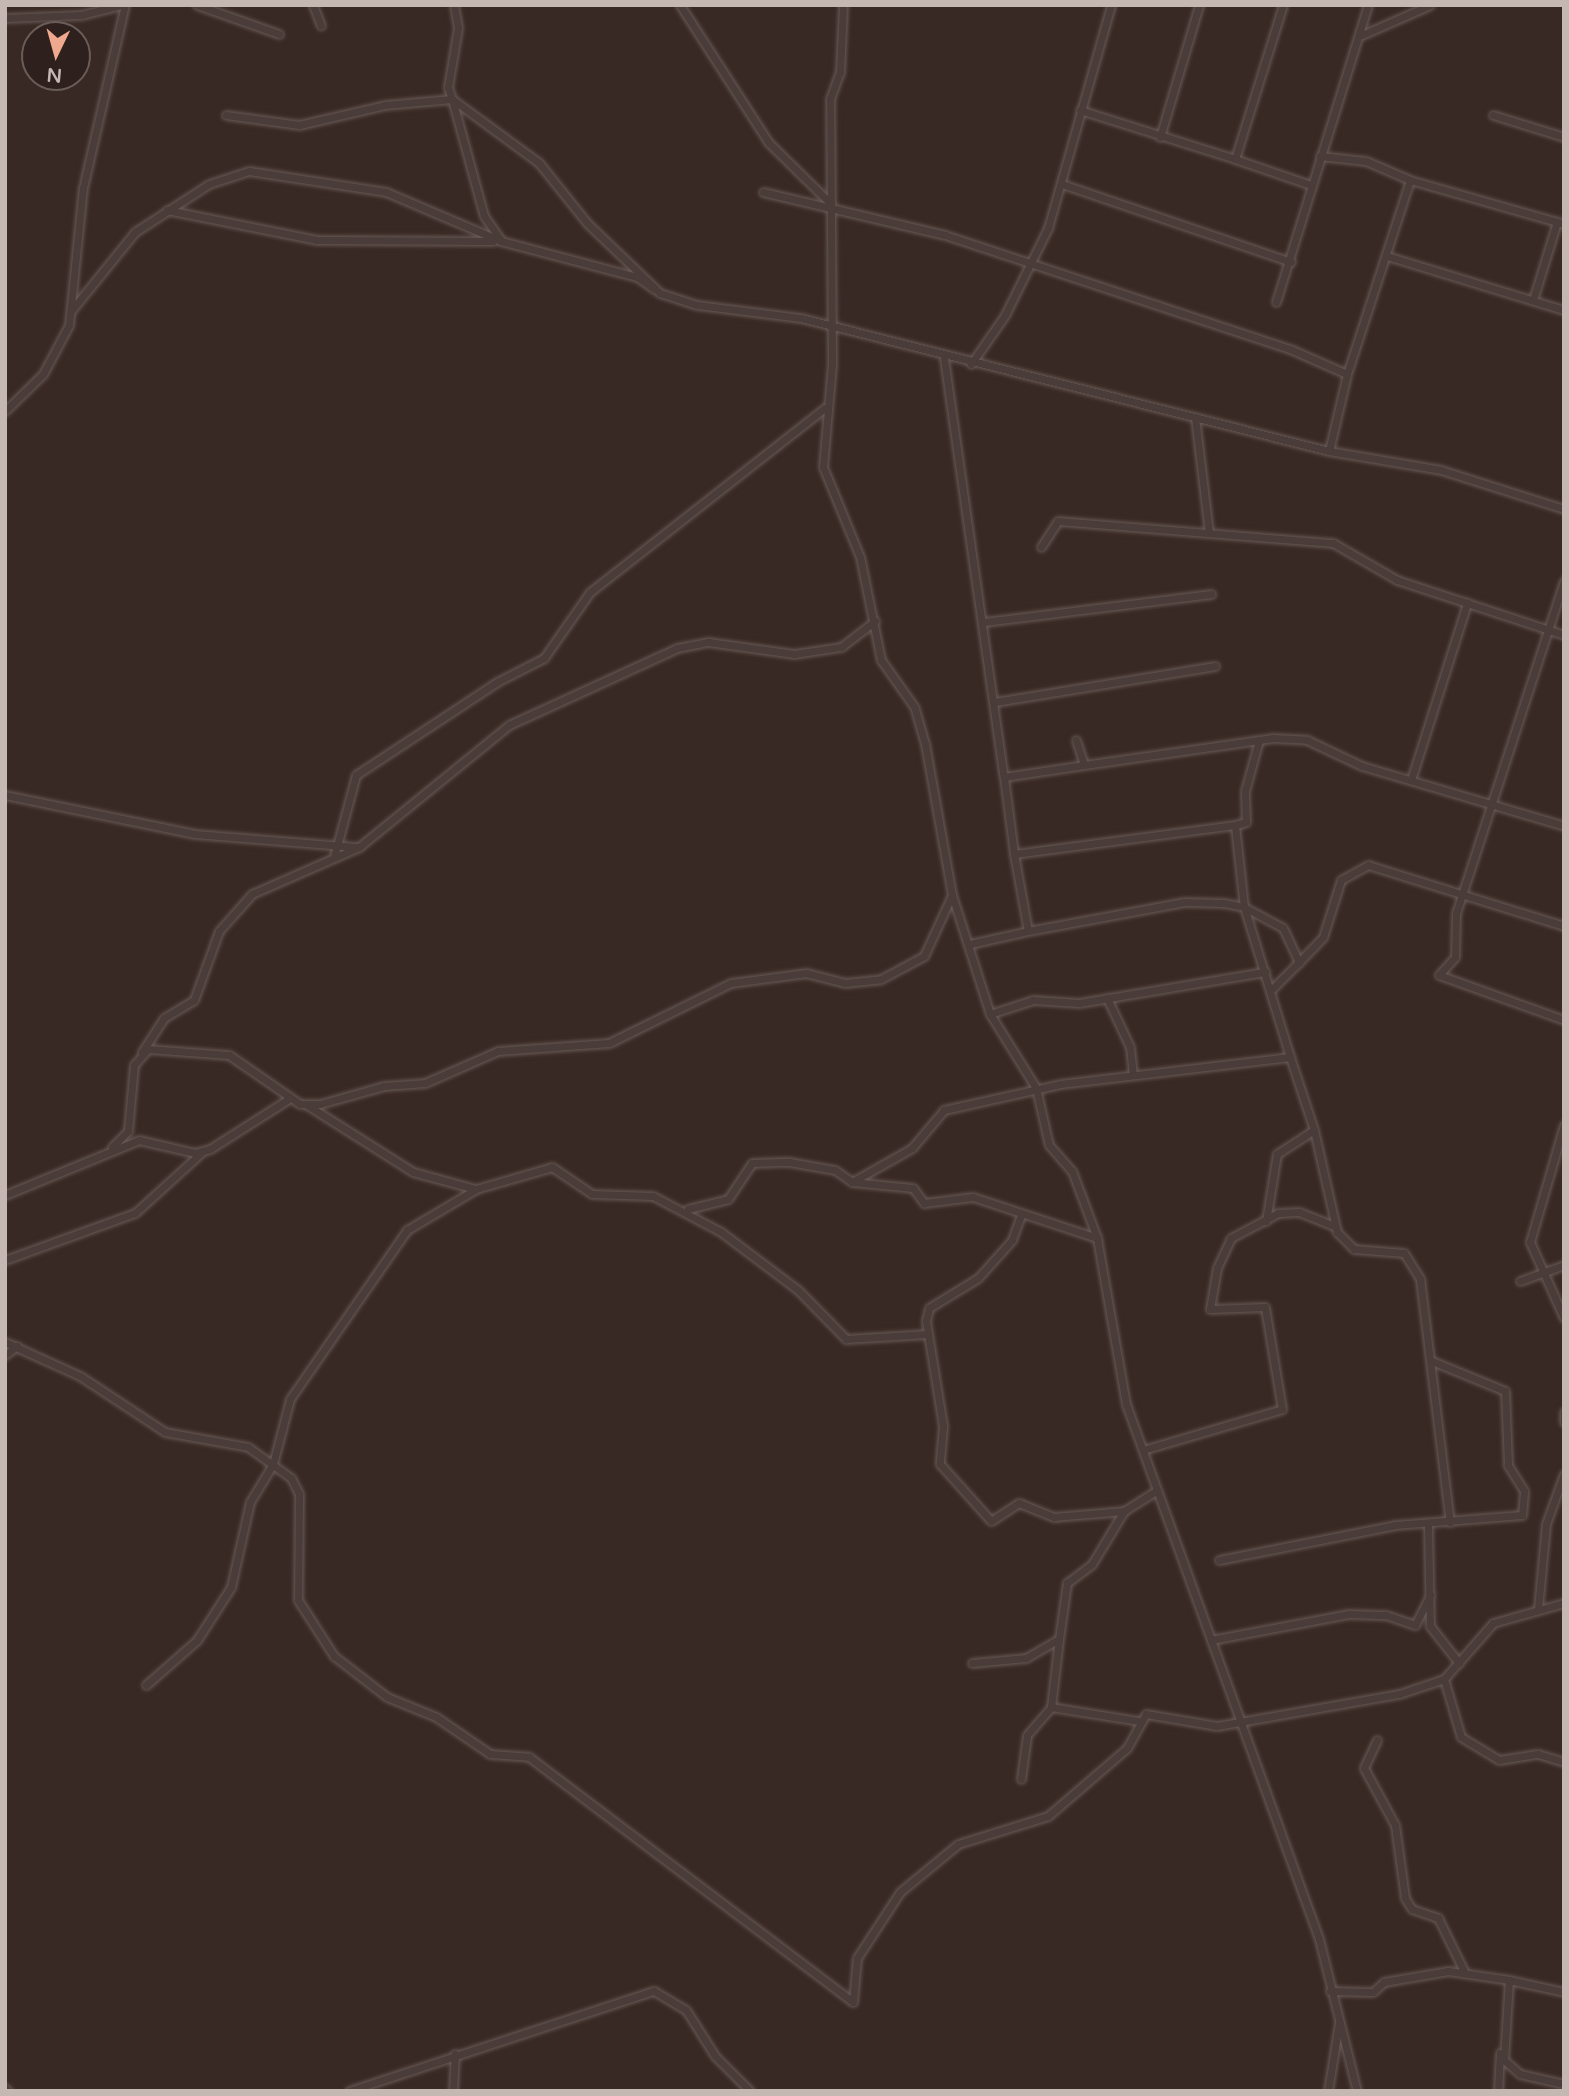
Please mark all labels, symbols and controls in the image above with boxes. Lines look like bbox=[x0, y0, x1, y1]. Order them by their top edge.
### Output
north arrow bbox=[21, 21, 91, 91]
text: N bbox=[46, 63, 63, 87]

